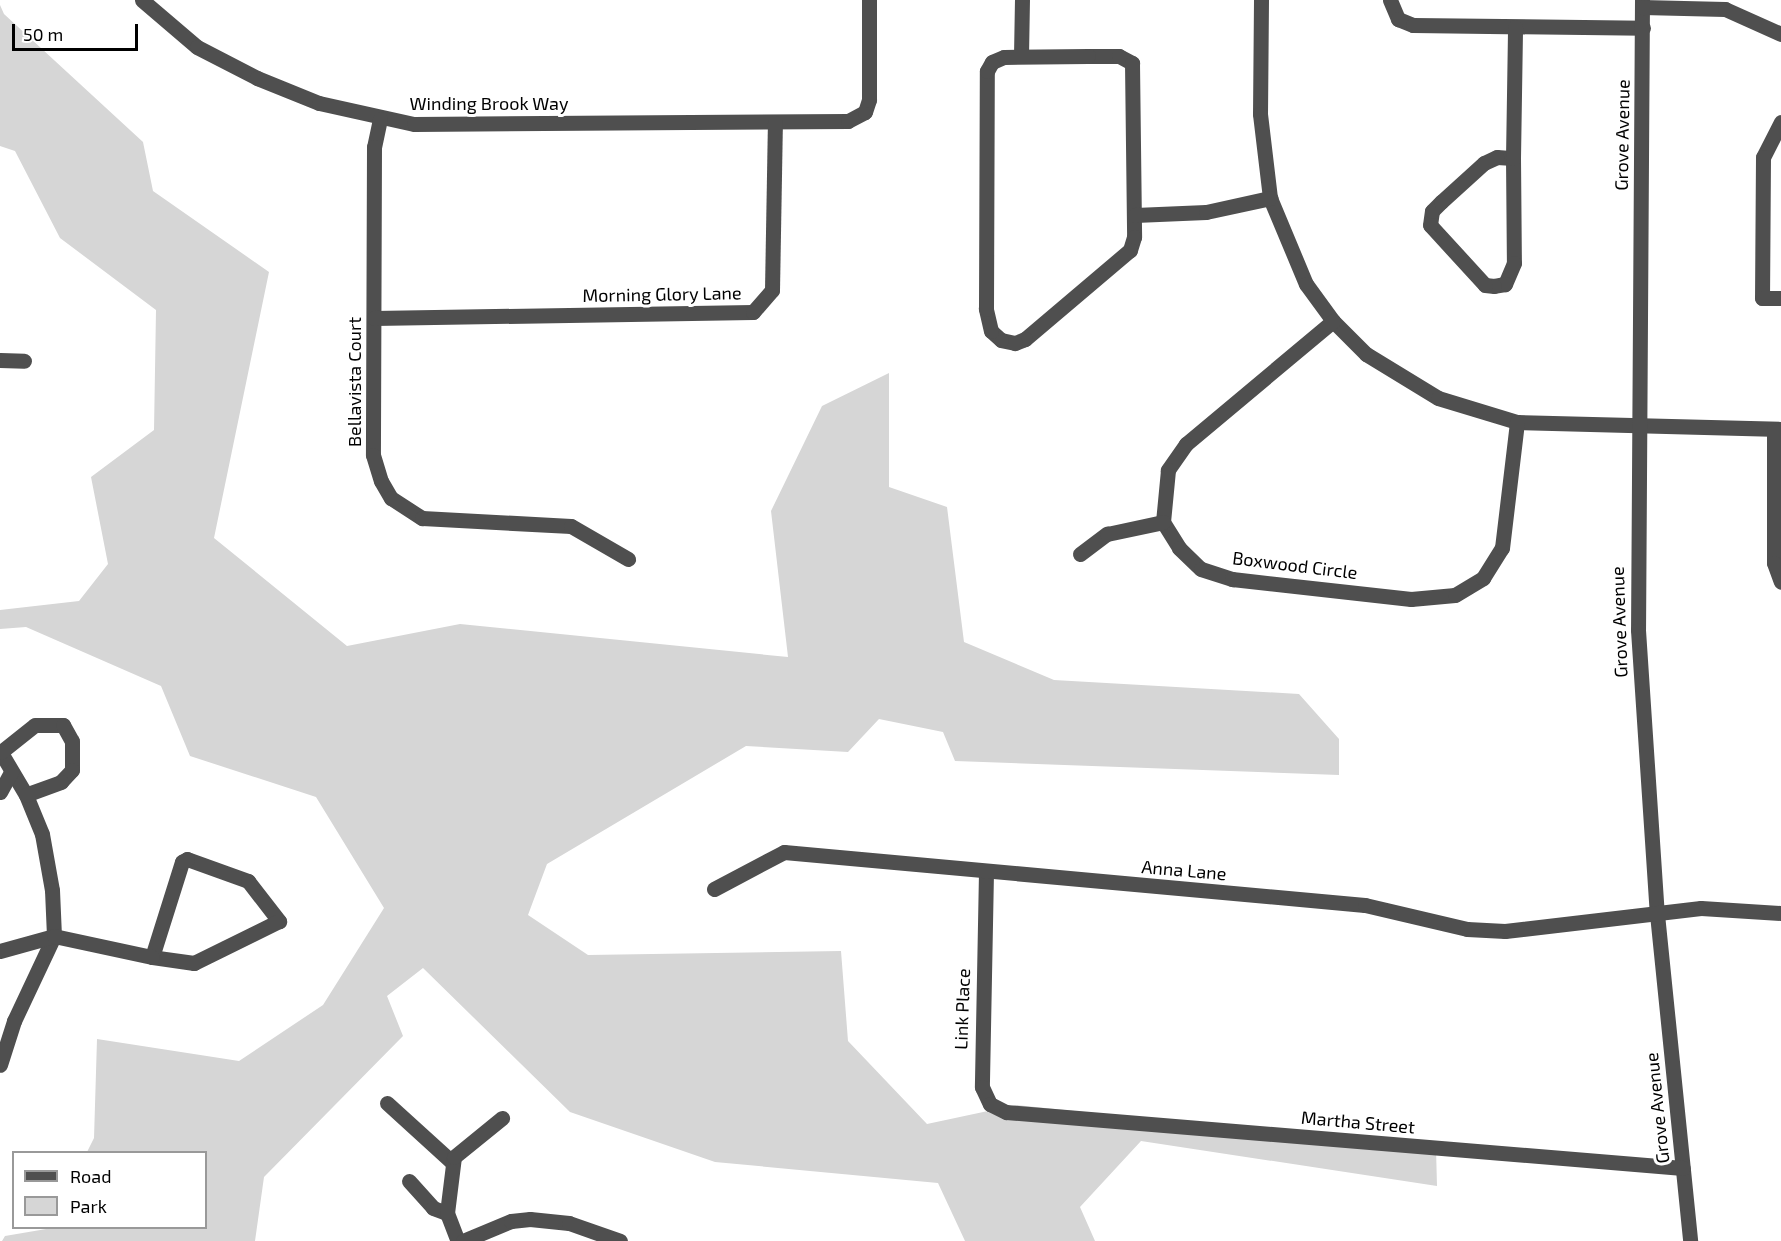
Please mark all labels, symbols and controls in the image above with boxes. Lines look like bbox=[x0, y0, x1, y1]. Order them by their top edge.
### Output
scale bar bbox=[15, 12, 141, 50]
text: 50 m bbox=[23, 23, 63, 45]
street label: Grove Avenue bbox=[1610, 79, 1634, 191]
street label: Winding Brook Way bbox=[409, 92, 569, 114]
street label: Morning Glory Lane bbox=[582, 282, 742, 306]
street label: Bellavista Court bbox=[343, 317, 365, 447]
street label: Boxwood Circle bbox=[1231, 547, 1359, 583]
street label: Grove Avenue bbox=[1606, 566, 1632, 678]
street label: Anna Lane bbox=[1141, 856, 1227, 884]
street label: Link Place bbox=[950, 968, 974, 1050]
street label: Grove Avenue bbox=[1640, 1051, 1674, 1165]
street label: Martha Street bbox=[1300, 1106, 1416, 1138]
legend bbox=[12, 1151, 207, 1229]
text: Road bbox=[70, 1165, 111, 1187]
text: Park bbox=[70, 1195, 107, 1217]

